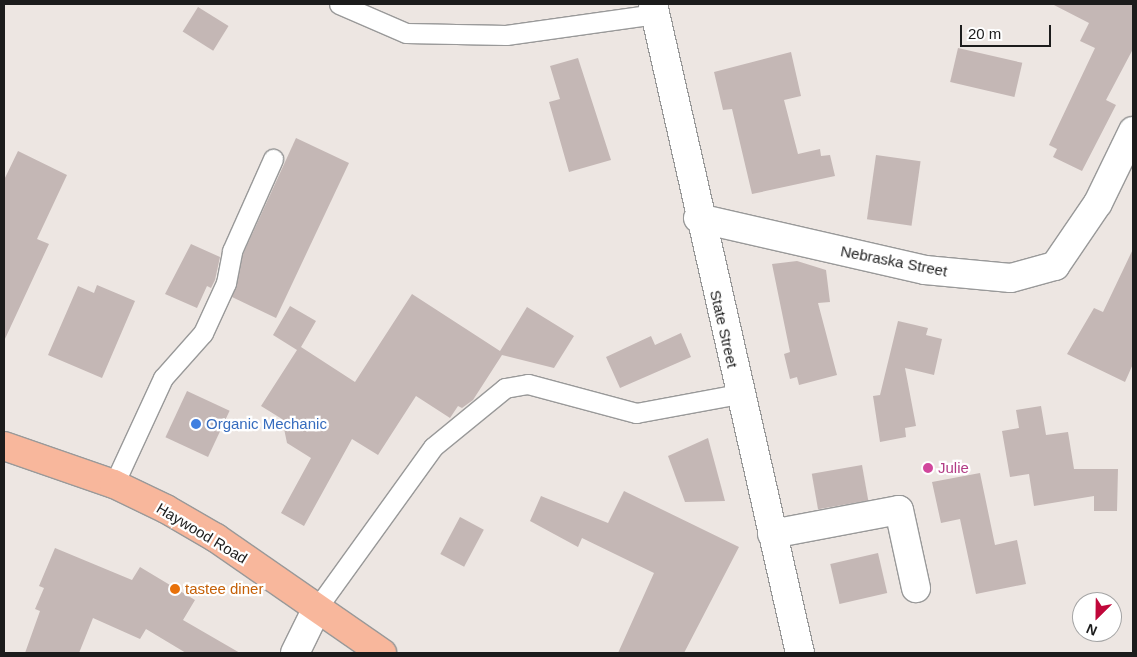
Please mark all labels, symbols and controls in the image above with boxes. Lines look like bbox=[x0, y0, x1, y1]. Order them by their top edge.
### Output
scale bar bbox=[962, 15, 1053, 47]
text: 20 m bbox=[968, 25, 1001, 42]
street label: Nebraska Street bbox=[839, 242, 949, 280]
street label: State Street bbox=[706, 288, 742, 370]
place label: Organic Mechanic bbox=[206, 415, 327, 433]
marker: Organic Mechanic bbox=[190, 418, 202, 430]
place label: Julie bbox=[938, 459, 969, 477]
marker: Julie bbox=[922, 462, 934, 474]
street label: Haywood Road bbox=[153, 499, 251, 567]
place label: tastee diner bbox=[185, 580, 263, 598]
marker: tastee diner bbox=[169, 583, 181, 595]
north arrow bbox=[1072, 592, 1122, 642]
text: N bbox=[1084, 621, 1099, 639]

